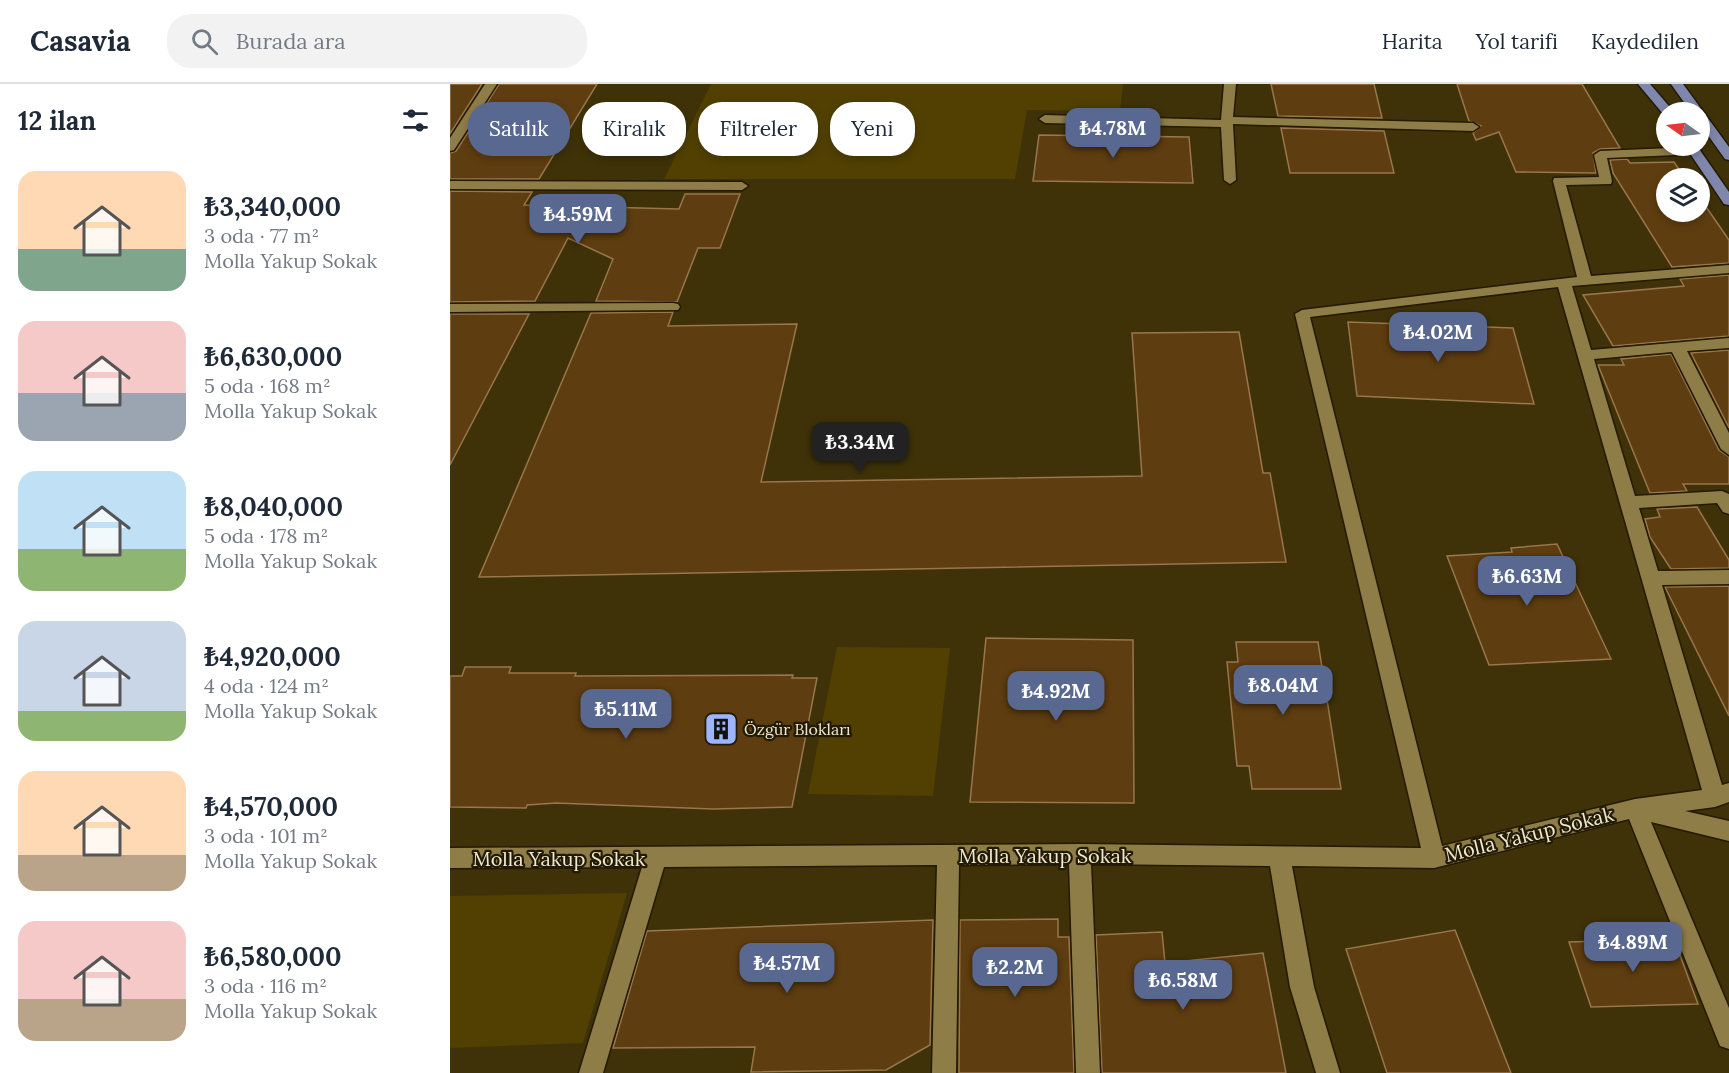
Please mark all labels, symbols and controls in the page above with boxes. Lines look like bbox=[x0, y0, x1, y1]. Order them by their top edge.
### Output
search box bbox=[167, 14, 587, 68]
text: Casavia bbox=[30, 23, 131, 59]
icon: search bbox=[188, 25, 221, 58]
text: Burada ara bbox=[236, 27, 346, 55]
text: Harita bbox=[1382, 28, 1443, 55]
text: Yol tarifi bbox=[1476, 28, 1558, 55]
text: Kaydedilen bbox=[1591, 28, 1699, 55]
chip: Satılık bbox=[468, 102, 570, 156]
chip: Kiralık bbox=[582, 102, 686, 156]
chip: Filtreler bbox=[698, 102, 818, 156]
chip: Yeni bbox=[830, 102, 915, 156]
north arrow bbox=[1656, 102, 1710, 156]
map controls bbox=[1656, 102, 1710, 222]
text: 12 ilan bbox=[18, 104, 96, 137]
icon: filters bbox=[399, 104, 432, 137]
pin: ₺4.78M bbox=[1064, 108, 1162, 159]
text: ₺4.78M bbox=[1079, 115, 1147, 140]
button: layers bbox=[1656, 168, 1710, 222]
text: ₺3,340,000 bbox=[204, 190, 341, 223]
pin: ₺4.59M bbox=[529, 194, 627, 245]
icon: home bbox=[66, 195, 138, 267]
text: ₺4.59M bbox=[543, 201, 613, 226]
text: 3 oda · 77 m² bbox=[204, 223, 319, 248]
text: Molla Yakup Sokak bbox=[204, 248, 377, 273]
pin: ₺4.02M bbox=[1389, 312, 1487, 363]
text: ₺4.02M bbox=[1403, 319, 1473, 344]
text: ₺6,630,000 bbox=[204, 340, 342, 373]
icon: home bbox=[66, 345, 138, 417]
text: 5 oda · 168 m² bbox=[204, 373, 331, 398]
text: Molla Yakup Sokak bbox=[204, 398, 377, 423]
pin: ₺3.34M bbox=[811, 422, 909, 473]
text: ₺3.34M bbox=[825, 429, 895, 454]
text: ₺8,040,000 bbox=[204, 490, 343, 523]
icon: home bbox=[66, 495, 138, 567]
text: 5 oda · 178 m² bbox=[204, 523, 328, 548]
text: Molla Yakup Sokak bbox=[204, 548, 377, 573]
pin: ₺6.63M bbox=[1478, 556, 1576, 607]
text: ₺6.63M bbox=[1492, 563, 1562, 588]
text: ₺4,920,000 bbox=[204, 640, 341, 673]
icon: home bbox=[66, 645, 138, 717]
pin: ₺8.04M bbox=[1234, 665, 1332, 716]
pin: ₺4.92M bbox=[1007, 671, 1105, 722]
text: ₺8.04M bbox=[1248, 672, 1318, 697]
text: 4 oda · 124 m² bbox=[204, 673, 329, 698]
text: ₺4.92M bbox=[1021, 678, 1091, 703]
pin: ₺5.11M bbox=[577, 689, 675, 740]
text: ₺5.11M bbox=[595, 696, 657, 721]
text: Molla Yakup Sokak bbox=[204, 698, 377, 723]
building icon: Özgür Blokları bbox=[703, 711, 739, 747]
place label: Özgür Blokları bbox=[744, 719, 851, 739]
text: ₺4,570,000 bbox=[204, 790, 338, 823]
icon: home bbox=[66, 795, 138, 867]
street label: Molla Yakup Sokak bbox=[1442, 801, 1616, 867]
text: 3 oda · 101 m² bbox=[204, 823, 328, 848]
street label: Molla Yakup Sokak bbox=[958, 843, 1132, 868]
street label: Molla Yakup Sokak bbox=[472, 846, 646, 871]
text: Molla Yakup Sokak bbox=[204, 848, 377, 873]
pin: ₺4.89M bbox=[1584, 922, 1682, 973]
text: ₺4.89M bbox=[1598, 929, 1668, 954]
text: ₺6,580,000 bbox=[204, 940, 342, 973]
pin: ₺4.57M bbox=[738, 943, 836, 994]
icon: home bbox=[66, 945, 138, 1017]
pin: ₺2.2M bbox=[973, 947, 1057, 998]
text: ₺4.57M bbox=[753, 950, 821, 975]
text: ₺2.2M bbox=[986, 954, 1044, 979]
pin: ₺6.58M bbox=[1134, 960, 1232, 1011]
text: ₺6.58M bbox=[1148, 967, 1218, 992]
text: 3 oda · 116 m² bbox=[204, 973, 327, 998]
text: Molla Yakup Sokak bbox=[204, 998, 377, 1023]

